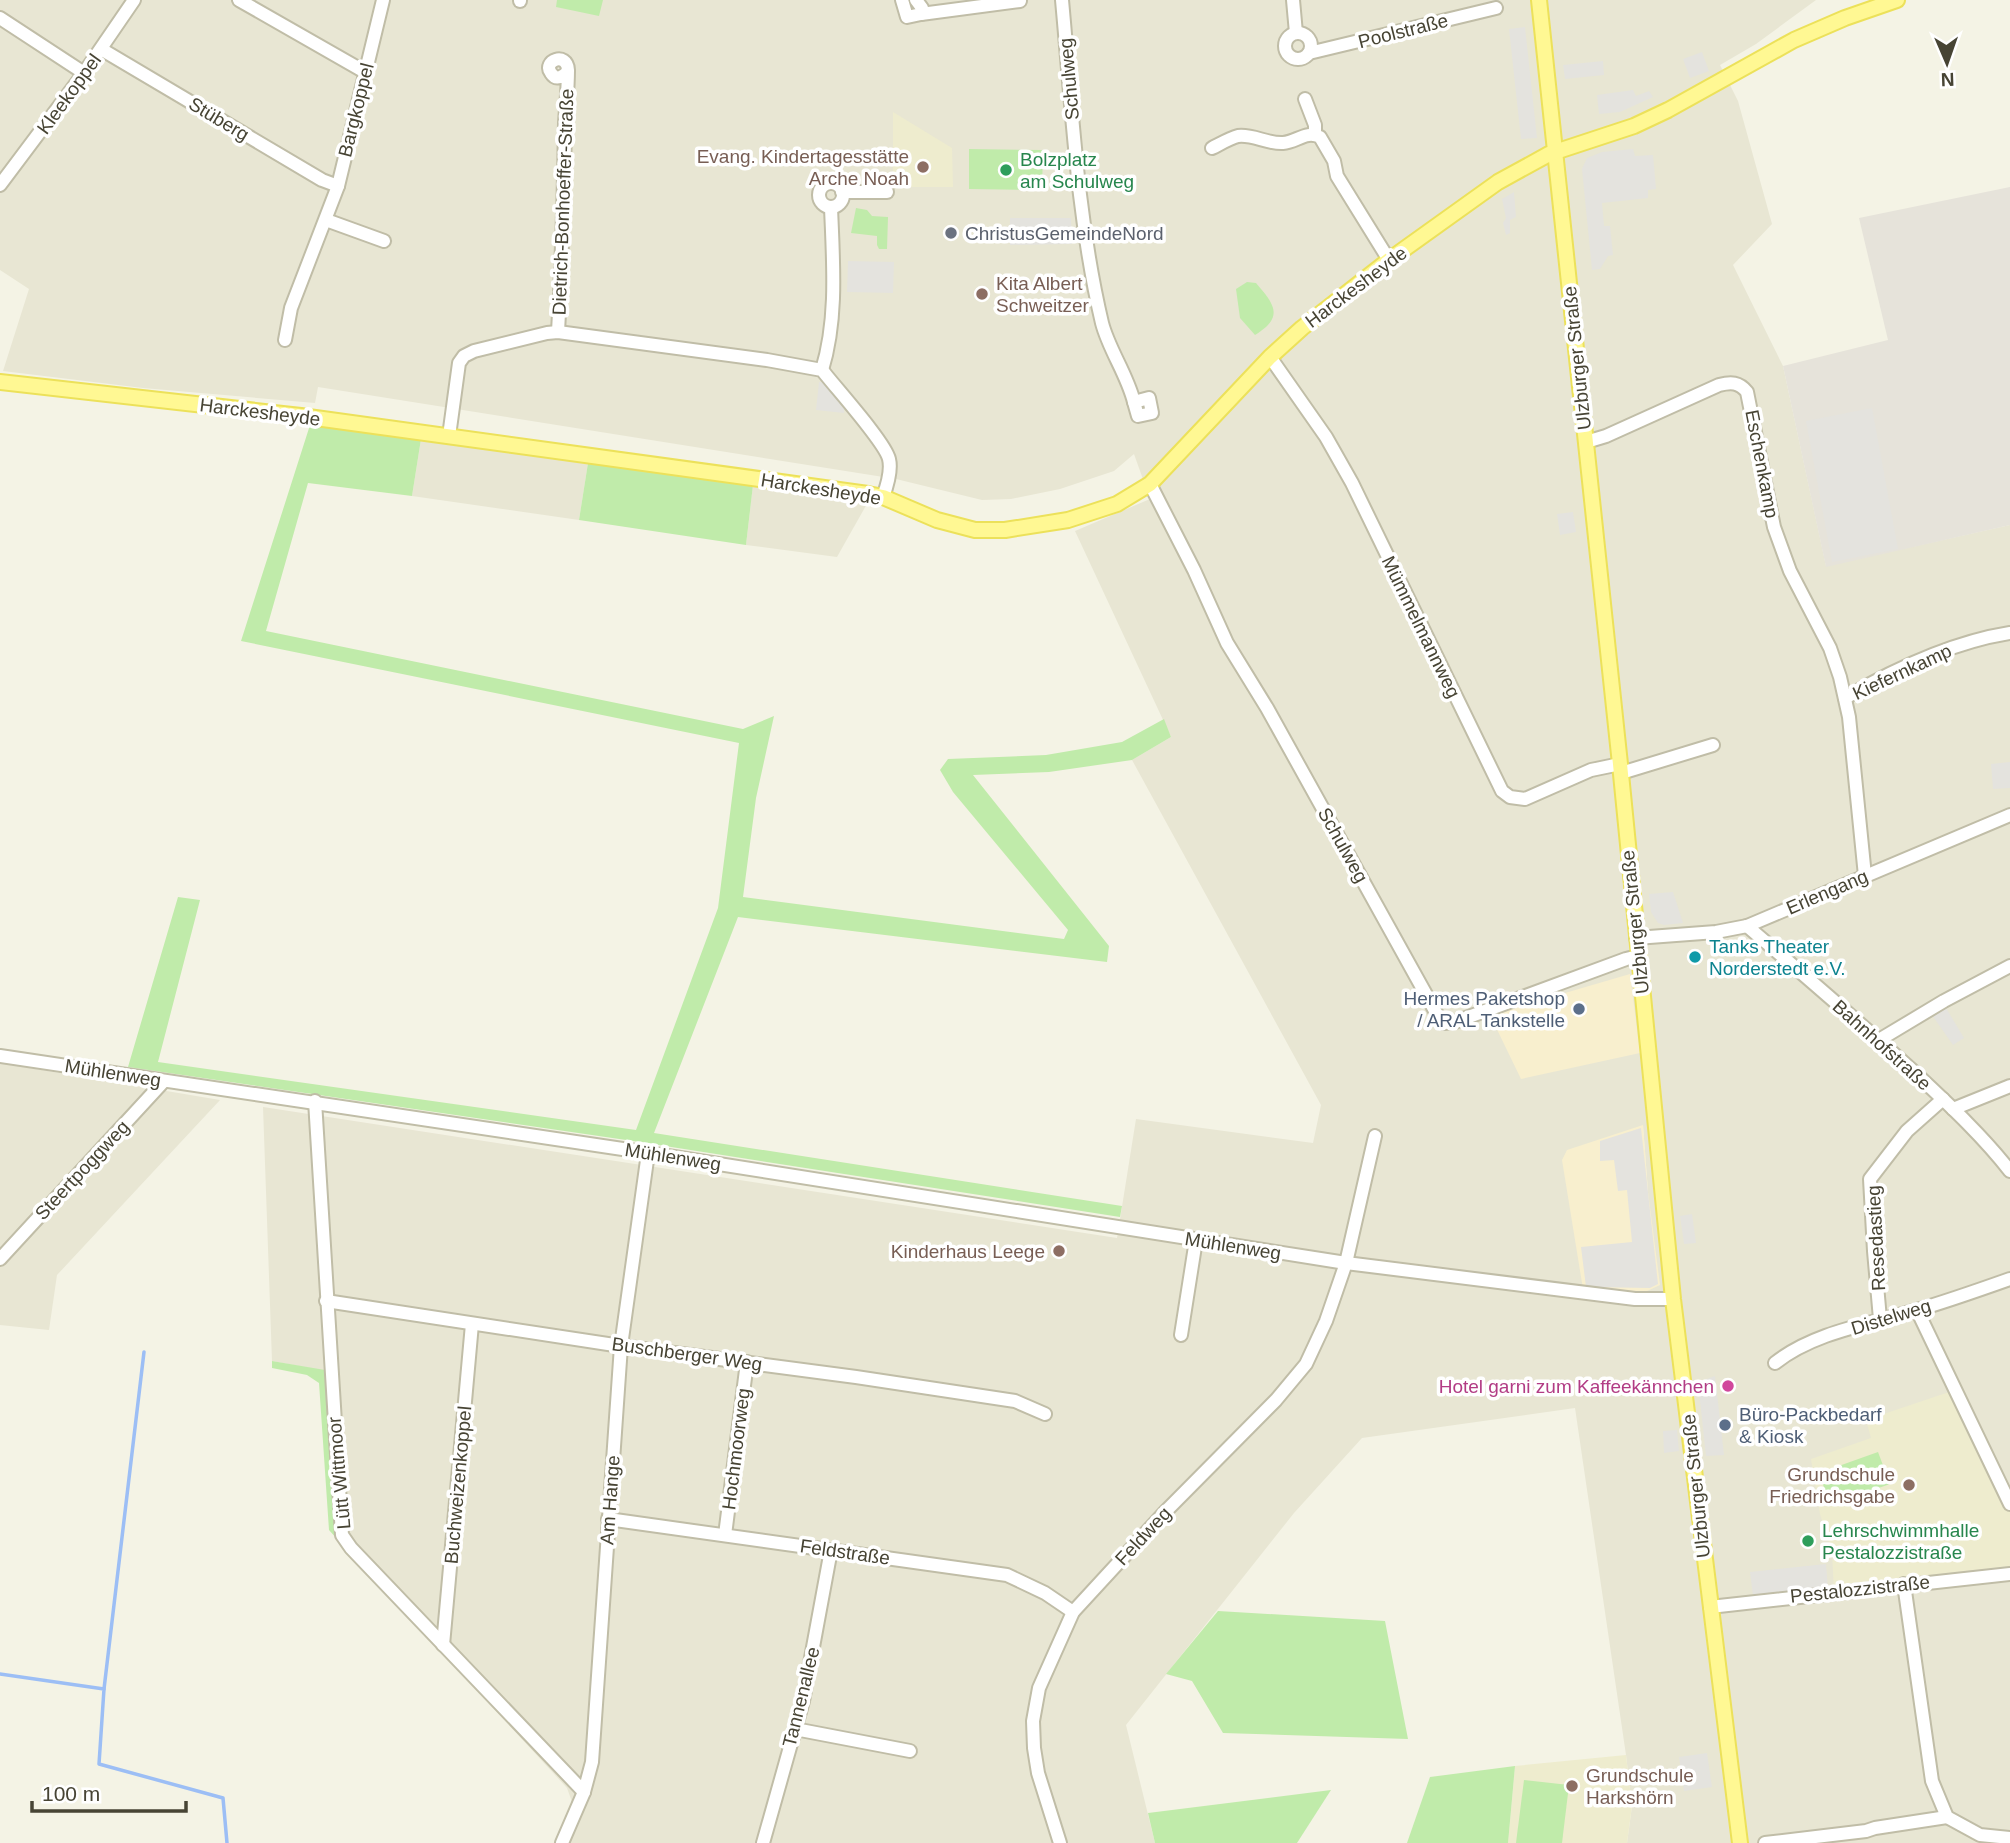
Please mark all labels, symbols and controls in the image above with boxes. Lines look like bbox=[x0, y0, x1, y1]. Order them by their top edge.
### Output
street label: Poolstraße bbox=[1356, 10, 1450, 52]
north arrow bbox=[1912, 28, 1982, 98]
street label: Schulweg bbox=[1055, 37, 1083, 121]
street label: Kleekoppel bbox=[33, 50, 105, 138]
street label: Bargkoppel bbox=[334, 61, 378, 159]
text: N bbox=[1940, 69, 1955, 90]
street label: Dietrich-Bonhoeffer-Straße bbox=[549, 88, 577, 316]
street label: Stüberg bbox=[185, 93, 253, 145]
place label: Evang. Kindertagesstätte Arche Noah bbox=[697, 146, 909, 189]
place label: Bolzplatz am Schulweg bbox=[1020, 149, 1134, 192]
marker: Evang. Kindertagesstätte Arche Noah bbox=[915, 159, 931, 175]
marker: Bolzplatz am Schulweg bbox=[998, 162, 1014, 178]
place label: ChristusGemeindeNord bbox=[965, 223, 1164, 244]
marker: ChristusGemeindeNord bbox=[943, 225, 959, 241]
street label: Harckesheyde bbox=[1301, 242, 1411, 332]
place label: Kita Albert Schweitzer bbox=[996, 273, 1090, 316]
street label: Ulzburger Straße bbox=[1559, 285, 1595, 431]
marker: Kita Albert Schweitzer bbox=[974, 286, 990, 302]
street label: Harckesheyde bbox=[198, 394, 322, 430]
street label: Eschenkamp bbox=[1741, 408, 1783, 520]
street label: Harckesheyde bbox=[759, 469, 883, 509]
street label: Mümmelmannweg bbox=[1378, 553, 1464, 701]
street label: Kiefernkamp bbox=[1849, 640, 1955, 704]
street label: Schulweg bbox=[1314, 804, 1372, 886]
street label: Ulzburger Straße bbox=[1617, 849, 1653, 995]
street label: Erlengang bbox=[1783, 865, 1871, 919]
place label: Tanks Theater Norderstedt e.V. bbox=[1709, 936, 1846, 979]
marker: Tanks Theater Norderstedt e.V. bbox=[1687, 949, 1703, 965]
place label: Hermes Paketshop / ARAL Tankstelle bbox=[1403, 988, 1565, 1031]
street label: Bahnhofstraße bbox=[1829, 995, 1935, 1095]
marker: Hermes Paketshop / ARAL Tankstelle bbox=[1571, 1001, 1587, 1017]
street label: Mühlenweg bbox=[63, 1055, 163, 1091]
street label: Steertpoggweg bbox=[31, 1116, 133, 1224]
street label: Mühlenweg bbox=[623, 1139, 723, 1175]
street label: Resedastieg bbox=[1863, 1185, 1889, 1291]
street label: Mühlenweg bbox=[1183, 1228, 1283, 1264]
place label: Kinderhaus Leege bbox=[891, 1241, 1045, 1262]
marker: Kinderhaus Leege bbox=[1051, 1243, 1067, 1259]
street label: Distelweg bbox=[1849, 1295, 1933, 1339]
street label: Buschberger Weg bbox=[610, 1333, 764, 1375]
place label: Hotel garni zum Kaffeekännchen bbox=[1439, 1376, 1714, 1397]
marker: Hotel garni zum Kaffeekännchen bbox=[1720, 1378, 1736, 1394]
street label: Hochmoorweg bbox=[718, 1387, 754, 1511]
place label: Büro-Packbedarf & Kiosk bbox=[1739, 1404, 1882, 1447]
street label: Buchweizenkoppel bbox=[441, 1405, 475, 1565]
street label: Ulzburger Straße bbox=[1678, 1413, 1714, 1559]
street label: Lütt Wittmoor bbox=[324, 1415, 354, 1530]
marker: Büro-Packbedarf & Kiosk bbox=[1717, 1417, 1733, 1433]
street label: Am Hange bbox=[596, 1454, 624, 1546]
place label: Grundschule Friedrichsgabe bbox=[1769, 1464, 1895, 1507]
marker: Grundschule Friedrichsgabe bbox=[1901, 1477, 1917, 1493]
street label: Feldweg bbox=[1111, 1503, 1175, 1569]
place label: Lehrschwimmhalle Pestalozzistraße bbox=[1822, 1520, 1979, 1563]
marker: Lehrschwimmhalle Pestalozzistraße bbox=[1800, 1533, 1816, 1549]
street label: Feldstraße bbox=[799, 1535, 891, 1569]
street label: Pestalozzistraße bbox=[1789, 1571, 1931, 1607]
street label: Tannenallee bbox=[778, 1645, 824, 1749]
place label: Grundschule Harkshörn bbox=[1586, 1765, 1694, 1808]
scale bar bbox=[32, 1770, 186, 1814]
marker: Grundschule Harkshörn bbox=[1564, 1778, 1580, 1794]
text: 100 m bbox=[42, 1782, 100, 1805]

